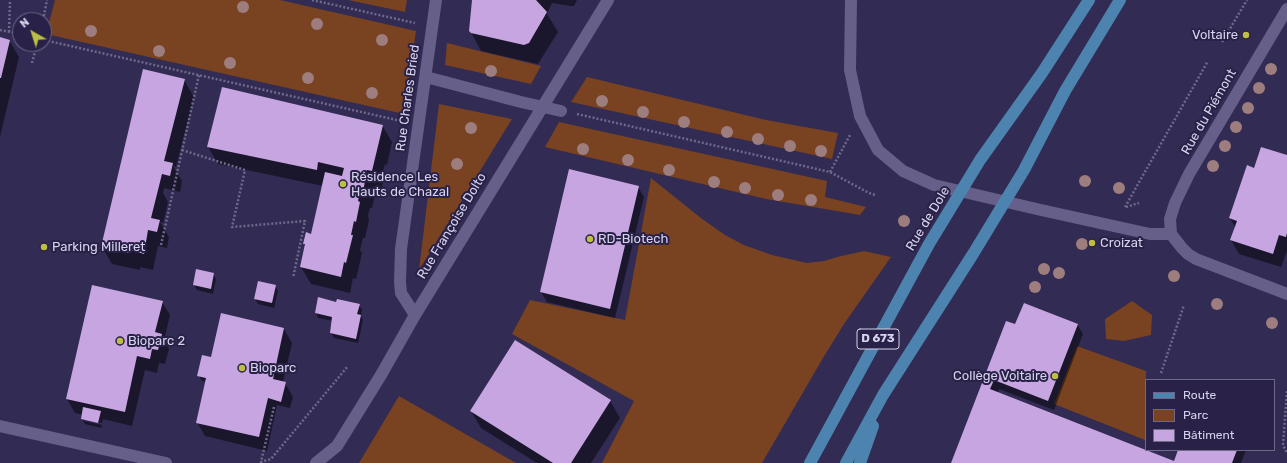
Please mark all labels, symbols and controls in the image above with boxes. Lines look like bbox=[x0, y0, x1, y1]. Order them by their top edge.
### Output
north arrow bbox=[12, 12, 52, 52]
text: N bbox=[18, 16, 32, 31]
place label: Voltaire bbox=[1192, 27, 1238, 43]
marker: Voltaire bbox=[1241, 30, 1251, 40]
street label: Rue Charles Bried bbox=[393, 44, 423, 152]
street label: Rue du Piémont bbox=[1178, 66, 1240, 158]
place label: Résidence Les Hauts de Chazal bbox=[351, 169, 449, 200]
street label: Rue Françoise Dolto bbox=[414, 170, 490, 282]
marker: Résidence Les Hauts de Chazal bbox=[338, 179, 348, 189]
street label: Rue de Dole bbox=[903, 184, 953, 254]
place label: RD-Biotech bbox=[598, 231, 668, 247]
marker: RD-Biotech bbox=[585, 234, 595, 244]
place label: Croizat bbox=[1100, 235, 1143, 251]
marker: Croizat bbox=[1087, 238, 1097, 248]
place label: Parking Milleret bbox=[52, 239, 145, 255]
marker: Parking Milleret bbox=[39, 242, 49, 252]
road number: D 673 bbox=[857, 329, 899, 349]
place label: Bioparc 2 bbox=[128, 333, 185, 349]
marker: Bioparc 2 bbox=[115, 336, 125, 346]
place label: Bioparc bbox=[250, 360, 296, 376]
marker: Bioparc bbox=[237, 363, 247, 373]
place label: Collège Voltaire bbox=[953, 368, 1047, 384]
marker: Collège Voltaire bbox=[1050, 371, 1060, 381]
legend bbox=[1145, 379, 1275, 451]
text: Route bbox=[1183, 388, 1216, 402]
text: Parc bbox=[1183, 408, 1208, 422]
text: Bâtiment bbox=[1183, 428, 1234, 442]

